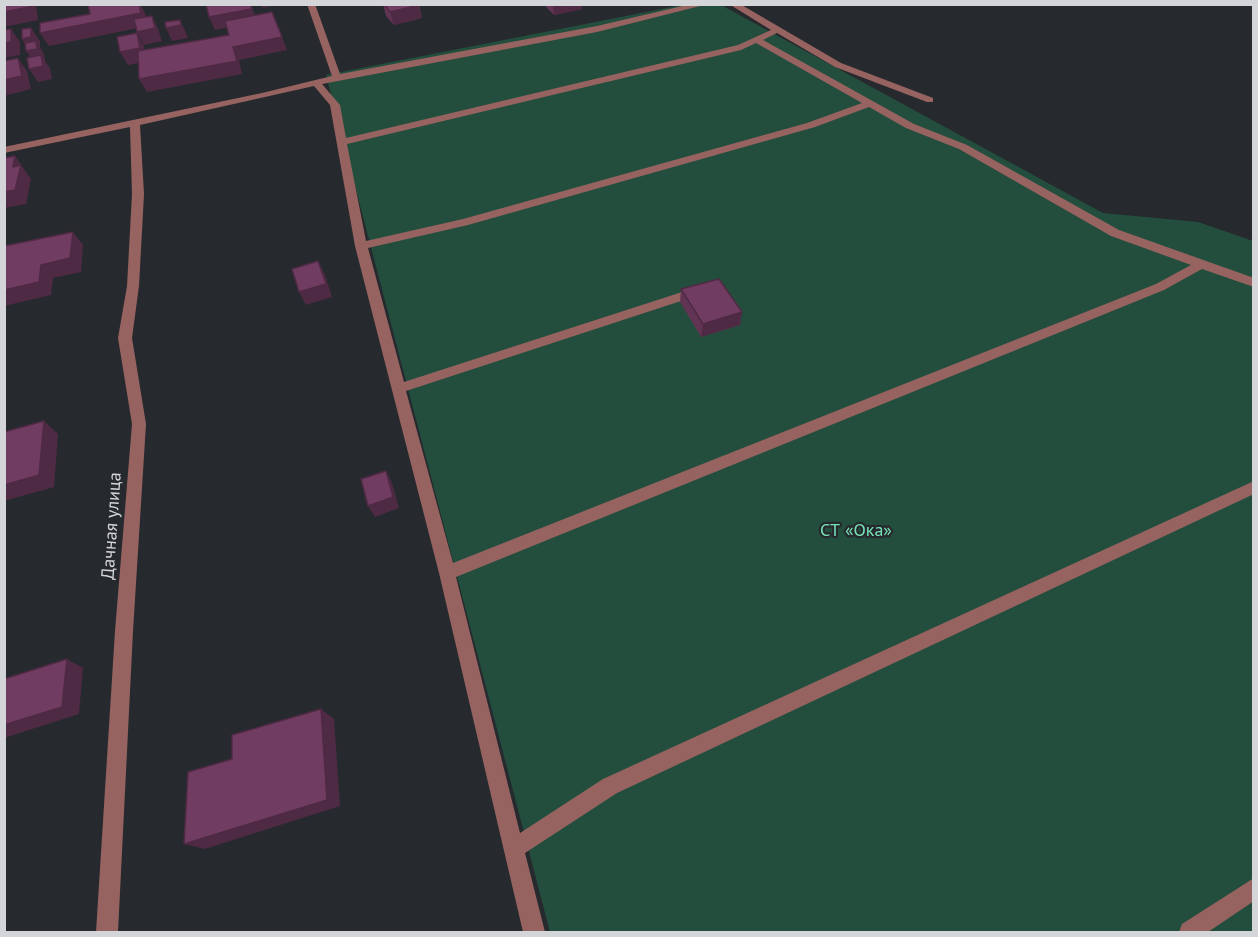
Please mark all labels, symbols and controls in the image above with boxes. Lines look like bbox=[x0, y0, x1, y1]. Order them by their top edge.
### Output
street label: Дачная улица bbox=[97, 472, 127, 580]
park label: СТ «Ока» bbox=[820, 520, 892, 542]

